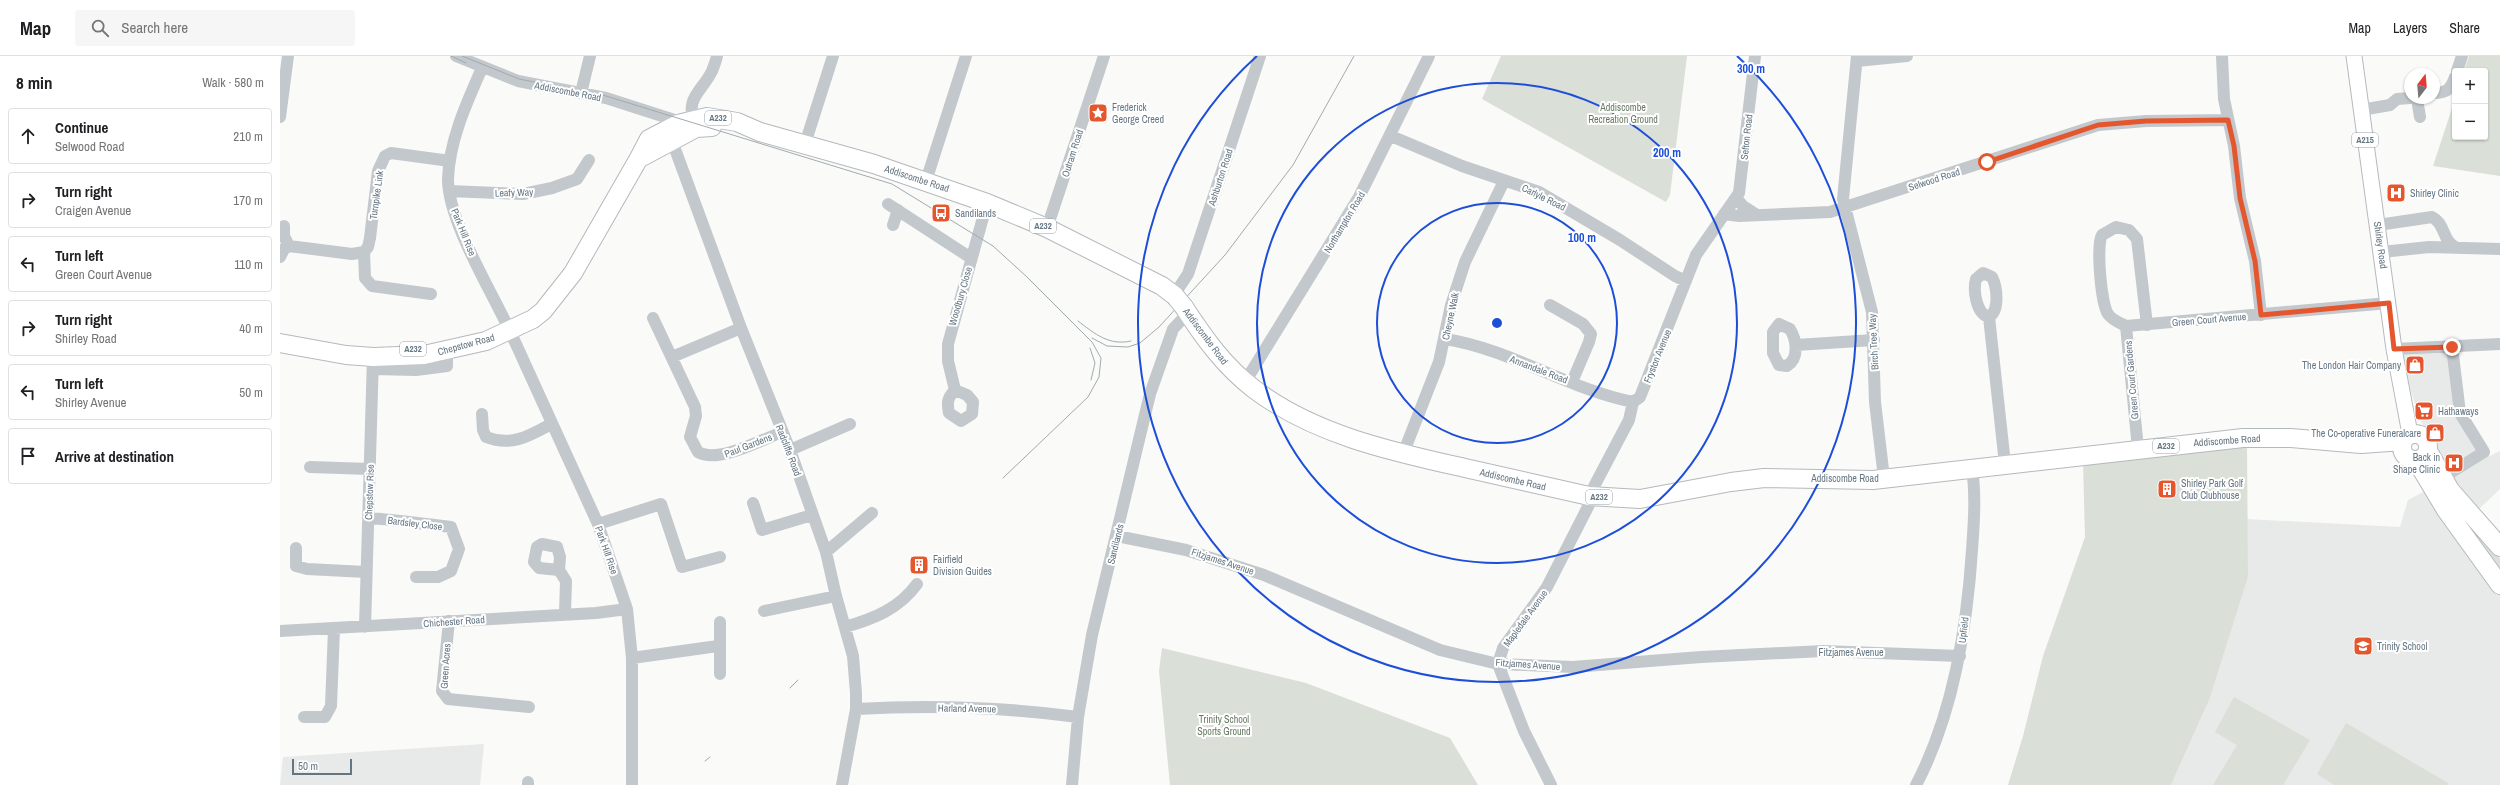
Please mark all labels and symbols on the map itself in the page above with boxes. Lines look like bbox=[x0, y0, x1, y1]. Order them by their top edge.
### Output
text: 300 m bbox=[1737, 61, 1765, 77]
north arrow bbox=[2404, 68, 2440, 104]
street label: Addiscombe Road bbox=[533, 78, 602, 104]
place label: Frederick George Creed bbox=[1112, 101, 1164, 126]
park label: Addiscombe Recreation Ground bbox=[1588, 101, 1658, 126]
place icon: Frederick George Creed bbox=[1087, 102, 1109, 124]
road number: A232 bbox=[705, 111, 731, 125]
street label: Sefton Road bbox=[1738, 114, 1755, 160]
street label: Outram Road bbox=[1059, 128, 1086, 179]
road number: A215 bbox=[2352, 133, 2378, 147]
text: 200 m bbox=[1653, 145, 1681, 161]
street label: Ashburton Road bbox=[1205, 147, 1236, 208]
route start bbox=[1978, 153, 1996, 171]
street label: Addiscombe Road bbox=[882, 162, 951, 195]
street label: Selwood Road bbox=[1907, 165, 1962, 194]
street label: Turnpike Link bbox=[367, 169, 386, 220]
street label: Carlyle Road bbox=[1520, 181, 1568, 214]
hospital icon: Shirley Clinic bbox=[2385, 182, 2407, 204]
street label: Leafy Way bbox=[495, 185, 534, 200]
place label: Shirley Clinic bbox=[2410, 187, 2459, 200]
street label: Northampton Road bbox=[1321, 189, 1368, 255]
bus stop icon: Sandilands bbox=[930, 202, 952, 224]
street label: Park Hill Rise bbox=[448, 207, 479, 258]
place label: Sandilands bbox=[955, 207, 996, 220]
road number: A232 bbox=[1030, 219, 1056, 233]
street label: Shirley Road bbox=[2371, 221, 2390, 269]
text: 100 m bbox=[1568, 230, 1596, 246]
street label: Woodbury Close bbox=[946, 265, 975, 327]
street label: Cheyne Walk bbox=[1439, 290, 1462, 341]
street label: Addiscombe Road bbox=[1180, 305, 1231, 367]
street label: Green Court Avenue bbox=[2171, 310, 2247, 329]
street label: Birch Tree Way bbox=[1865, 313, 1881, 370]
centre of rings bbox=[1490, 316, 1504, 330]
street label: Fryston Avenue bbox=[1641, 327, 1674, 385]
street label: Chepstow Road bbox=[436, 331, 496, 358]
route end bbox=[2443, 338, 2461, 356]
street label: Green Court Gardens bbox=[2122, 340, 2141, 420]
road number: A232 bbox=[400, 342, 426, 356]
street label: Annandale Road bbox=[1507, 352, 1570, 386]
shop icon: The London Hair Company bbox=[2404, 354, 2426, 376]
place label: The London Hair Company bbox=[2302, 359, 2402, 372]
supermarket icon: Hathaways bbox=[2413, 400, 2435, 422]
place label: Hathaways bbox=[2438, 405, 2479, 418]
shop icon: The Co-operative Funeralcare bbox=[2424, 422, 2446, 444]
street label: Radcliffe Road bbox=[773, 423, 804, 478]
place label: The Co-operative Funeralcare bbox=[2311, 427, 2421, 440]
street label: Paul Gardens bbox=[722, 430, 774, 461]
street label: Addiscombe Road bbox=[2192, 432, 2261, 449]
road number: A232 bbox=[2153, 439, 2179, 453]
place label: Back in Shape Clinic bbox=[2393, 451, 2440, 476]
hospital icon: Back in Shape Clinic bbox=[2443, 452, 2465, 474]
street label: Chepstow Rise bbox=[362, 464, 377, 520]
street label: Addiscombe Road bbox=[1478, 465, 1547, 493]
street label: Addiscombe Road bbox=[1810, 472, 1879, 485]
place label: Shirley Park Golf Club Clubhouse bbox=[2181, 477, 2244, 502]
building icon: Shirley Park Golf Club Clubhouse bbox=[2156, 478, 2178, 500]
road number: A232 bbox=[1586, 490, 1612, 504]
street label: Bardsley Close bbox=[387, 514, 444, 533]
street label: Sandilands bbox=[1104, 523, 1127, 566]
street label: Park Hill Rise bbox=[592, 524, 621, 576]
street label: Fitzjames Avenue bbox=[1190, 545, 1256, 578]
place label: Fairfield Division Guides bbox=[933, 553, 992, 578]
building icon: Fairfield Division Guides bbox=[908, 554, 930, 576]
street label: Mapledale Avenue bbox=[1500, 587, 1551, 649]
street label: Chichester Road bbox=[423, 613, 485, 630]
street label: Upfield bbox=[1955, 616, 1972, 644]
school or university icon: Trinity School bbox=[2352, 635, 2374, 657]
place label: Trinity School bbox=[2377, 640, 2427, 653]
street label: Green Acres bbox=[437, 643, 454, 689]
street label: Fitzjames Avenue bbox=[1818, 646, 1884, 659]
street label: Fitzjames Avenue bbox=[1495, 656, 1561, 673]
street label: Harland Avenue bbox=[938, 701, 997, 716]
park label: Trinity School Sports Ground bbox=[1197, 713, 1251, 738]
scale bar bbox=[292, 757, 352, 776]

